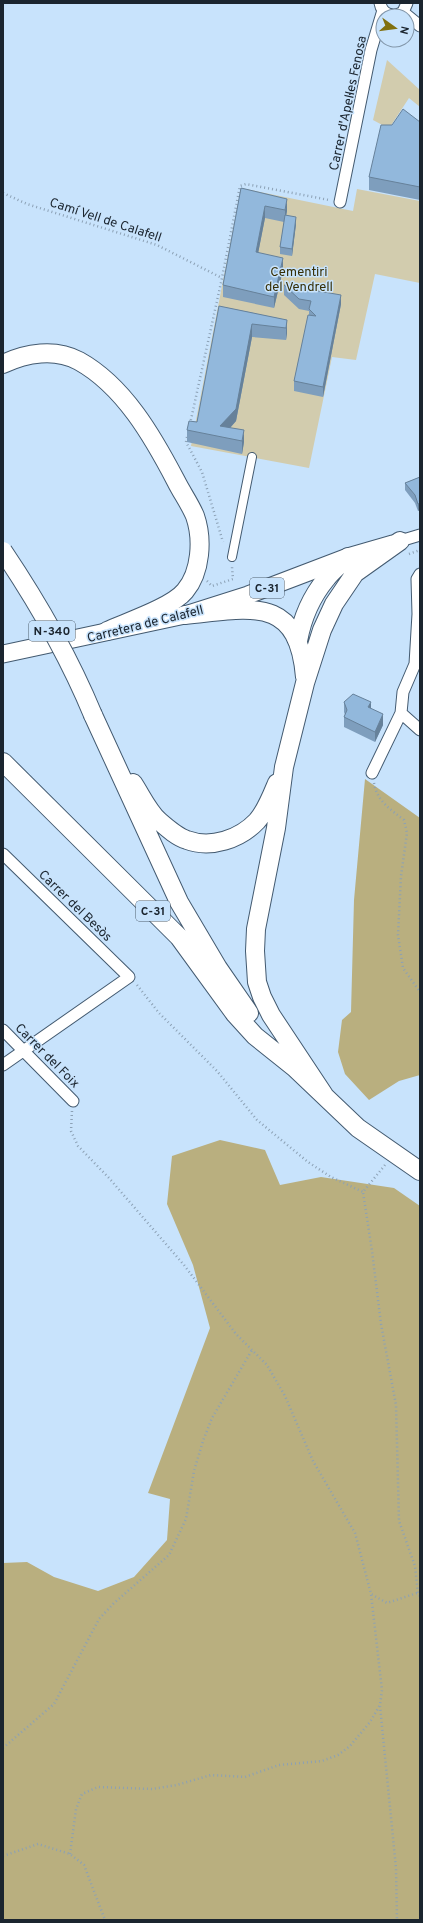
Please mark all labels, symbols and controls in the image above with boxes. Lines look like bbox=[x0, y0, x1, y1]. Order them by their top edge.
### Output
north arrow bbox=[375, 8, 415, 48]
text: N bbox=[396, 25, 411, 36]
street label: Carrer d'Apel·les Fenosa bbox=[327, 34, 371, 172]
street label: Camí Vell de Calafell bbox=[47, 195, 164, 247]
park label: Cementiri del Vendrell bbox=[265, 265, 333, 296]
road number: C-31 bbox=[250, 578, 284, 598]
street label: Carretera de Calafell bbox=[86, 603, 205, 647]
road number: N-340 bbox=[29, 621, 75, 641]
street label: Carrer del Besòs bbox=[35, 867, 115, 945]
road number: C-31 bbox=[136, 901, 170, 921]
street label: Carrer del Foix bbox=[11, 1021, 82, 1092]

